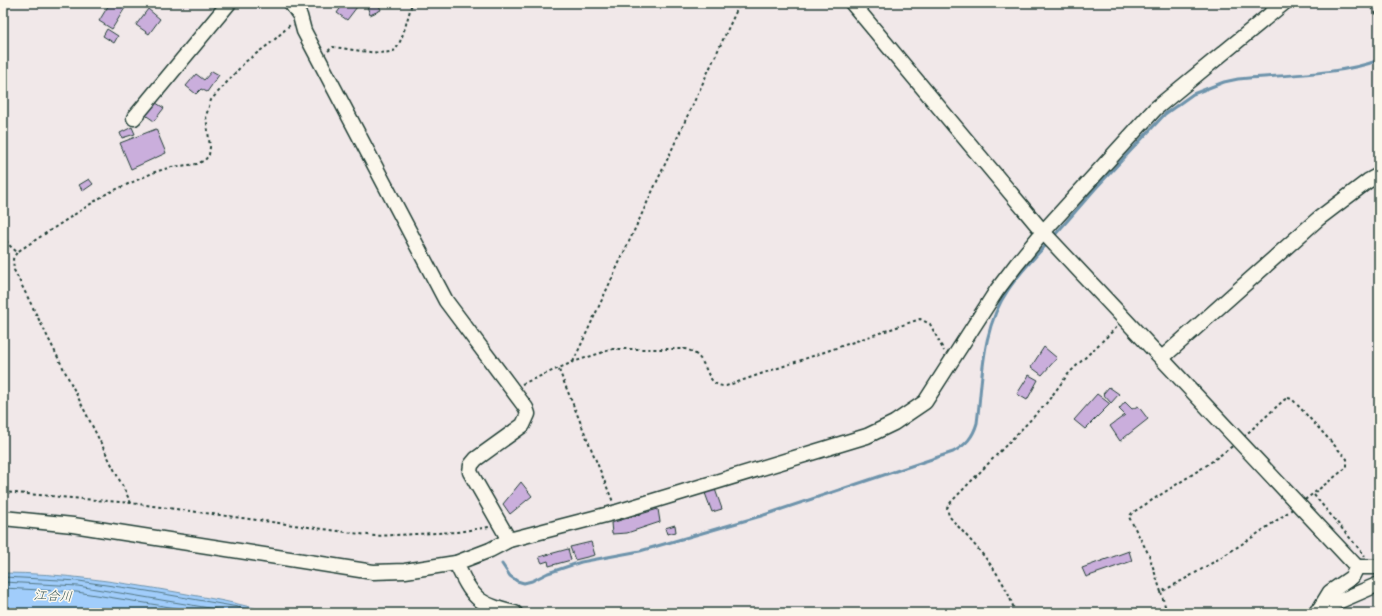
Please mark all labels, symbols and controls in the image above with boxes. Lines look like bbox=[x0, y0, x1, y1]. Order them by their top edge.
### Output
water label: 江合川 bbox=[33, 585, 73, 605]

